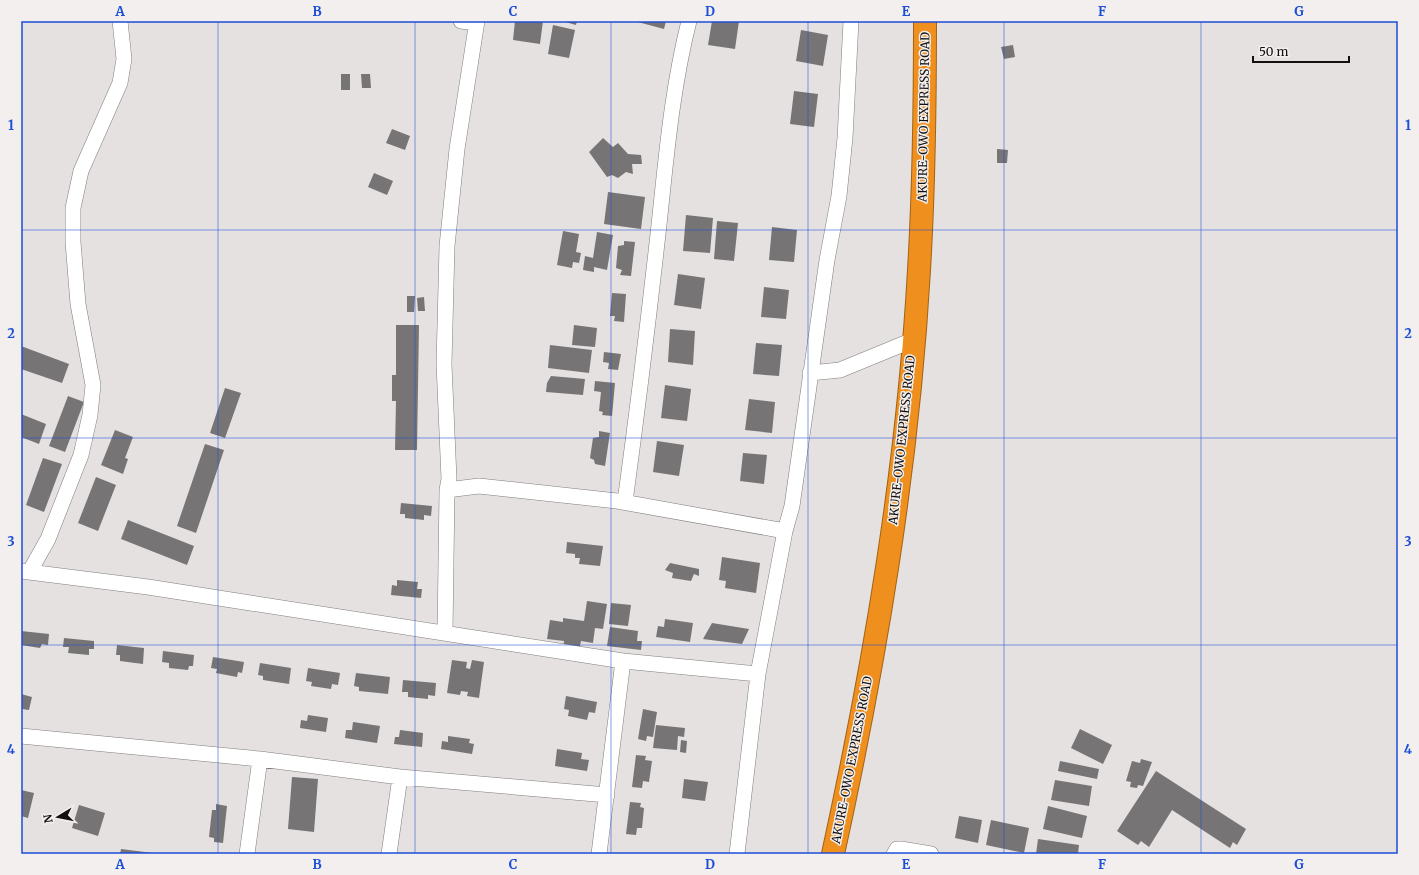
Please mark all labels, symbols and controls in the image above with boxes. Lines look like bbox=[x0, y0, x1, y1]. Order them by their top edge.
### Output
text: A bbox=[114, 3, 125, 20]
text: B bbox=[312, 3, 322, 20]
text: C bbox=[509, 3, 518, 20]
text: D bbox=[705, 3, 715, 20]
text: E bbox=[902, 3, 911, 20]
text: F bbox=[1098, 3, 1106, 20]
text: G bbox=[1294, 3, 1304, 20]
street label: AKURE-OWO EXPRESS ROAD bbox=[914, 32, 932, 203]
scale bar bbox=[1253, 38, 1349, 64]
text: 50 m bbox=[1259, 44, 1288, 59]
text: 1 bbox=[8, 117, 14, 134]
text: 1 bbox=[1405, 117, 1411, 134]
text: 2 bbox=[7, 325, 15, 342]
text: 2 bbox=[1404, 325, 1412, 342]
street label: AKURE-OWO EXPRESS ROAD bbox=[885, 354, 918, 526]
text: 3 bbox=[7, 533, 15, 550]
text: 3 bbox=[1404, 533, 1412, 550]
street label: AKURE-OWO EXPRESS ROAD bbox=[828, 675, 875, 846]
text: 4 bbox=[7, 741, 16, 758]
text: 4 bbox=[1404, 741, 1413, 758]
north arrow bbox=[38, 797, 78, 837]
text: N bbox=[40, 813, 56, 824]
text: A bbox=[114, 856, 125, 873]
text: B bbox=[312, 856, 322, 873]
text: C bbox=[509, 856, 518, 873]
text: D bbox=[705, 856, 715, 873]
text: E bbox=[902, 856, 911, 873]
text: F bbox=[1098, 856, 1106, 873]
text: G bbox=[1294, 856, 1304, 873]

